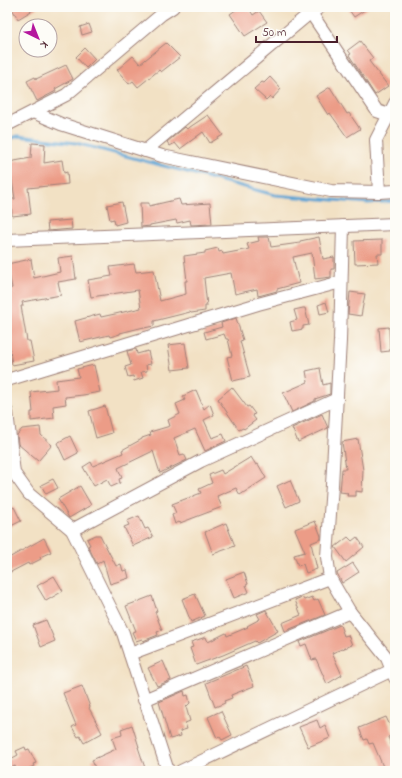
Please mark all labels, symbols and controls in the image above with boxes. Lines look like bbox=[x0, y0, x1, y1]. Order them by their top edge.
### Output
north arrow bbox=[18, 18, 58, 58]
scale bar bbox=[256, 18, 337, 44]
text: 50 m bbox=[262, 24, 286, 42]
text: K bbox=[36, 37, 52, 53]

